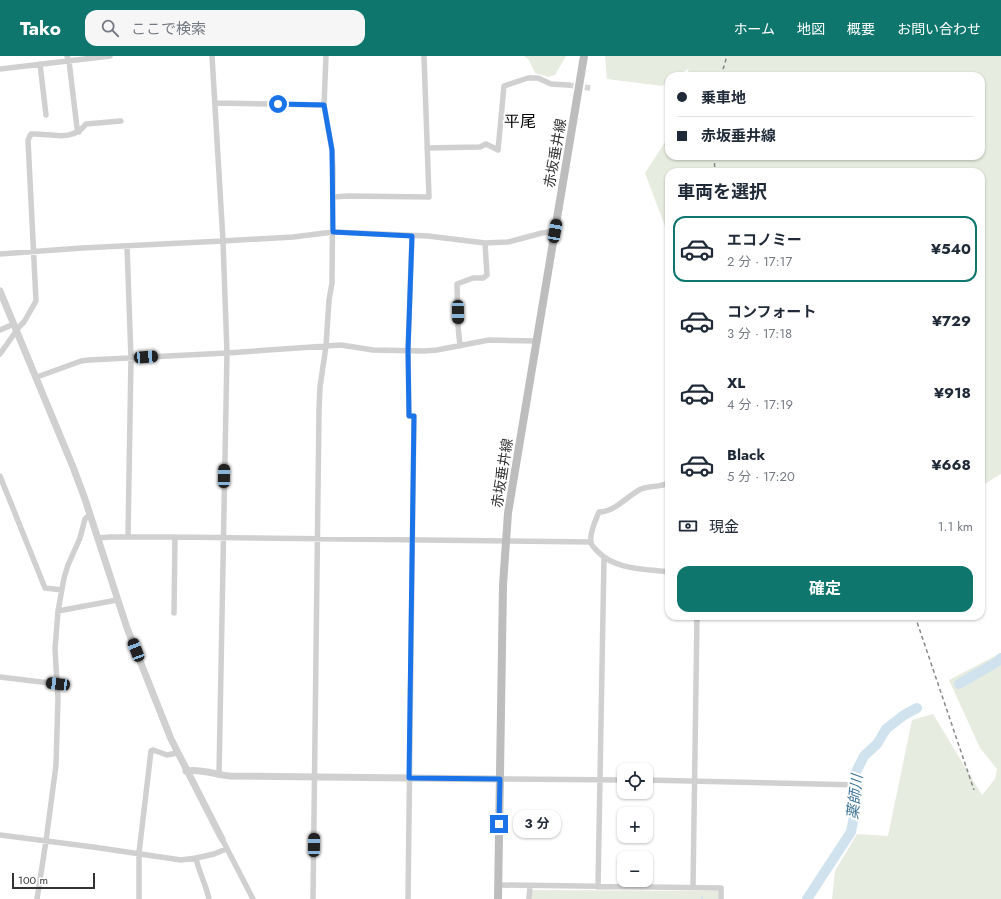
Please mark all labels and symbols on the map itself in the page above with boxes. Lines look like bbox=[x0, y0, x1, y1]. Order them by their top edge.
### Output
route start bbox=[269, 95, 287, 113]
district label: 平尾 bbox=[504, 110, 536, 133]
street label: 赤坂垂井線 bbox=[539, 117, 571, 189]
car bbox=[547, 218, 563, 244]
car bbox=[452, 300, 464, 324]
car bbox=[134, 350, 158, 364]
street label: 赤坂垂井線 bbox=[487, 437, 517, 509]
car bbox=[218, 464, 230, 488]
car bbox=[126, 637, 146, 663]
car bbox=[45, 677, 71, 691]
water label: 薬師川 bbox=[842, 771, 868, 821]
callout: 3 分 bbox=[513, 810, 561, 838]
route end bbox=[490, 815, 508, 833]
car bbox=[308, 833, 320, 857]
scale bar bbox=[12, 871, 95, 890]

